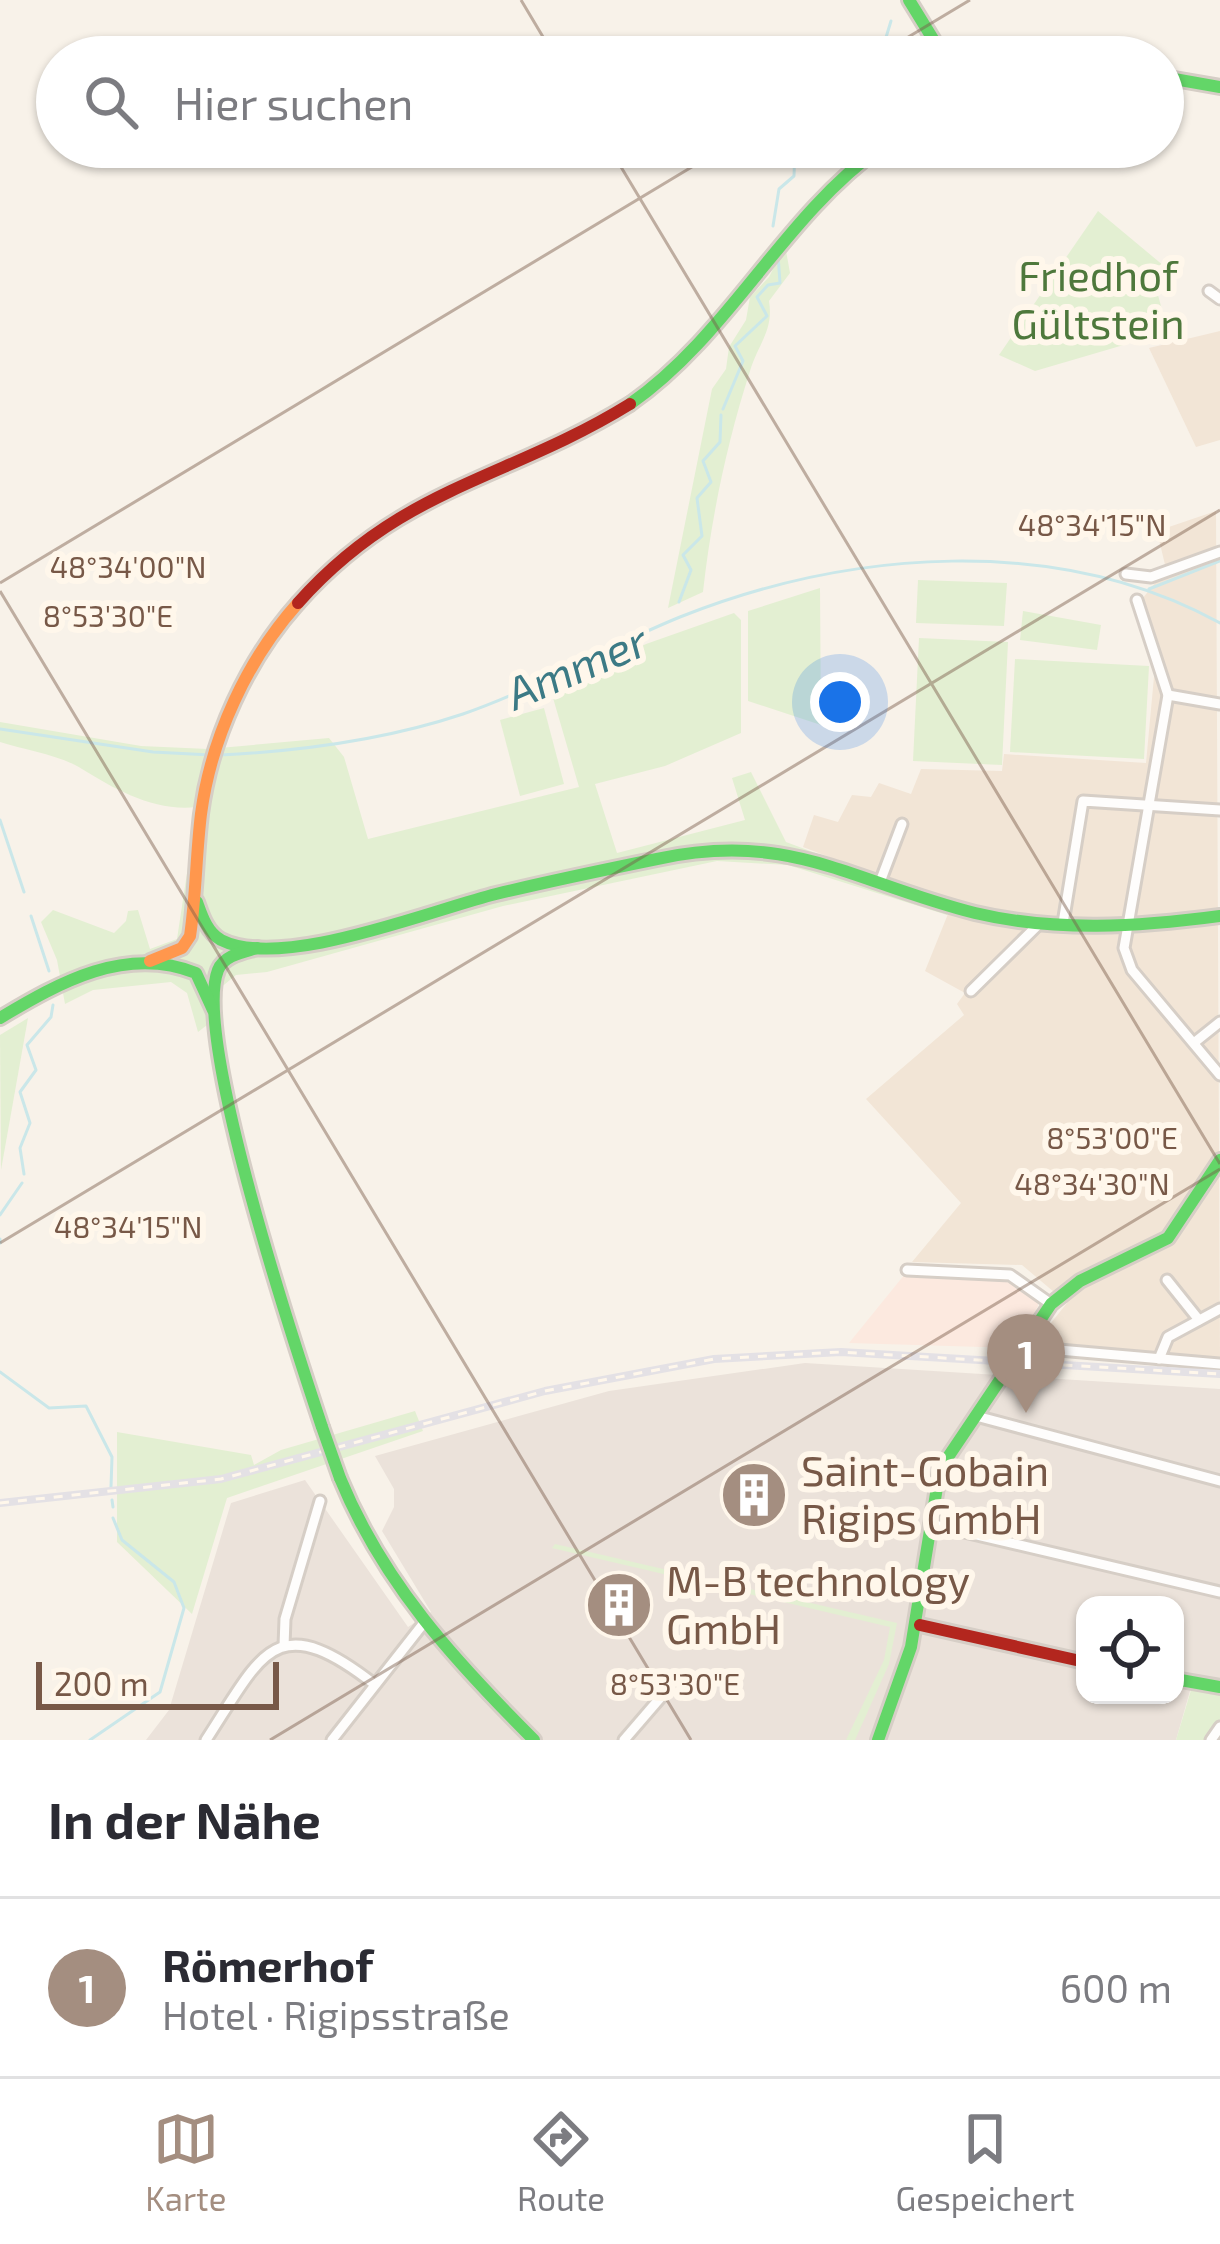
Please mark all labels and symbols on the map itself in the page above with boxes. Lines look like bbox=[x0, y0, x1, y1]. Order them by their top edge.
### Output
park label: Friedhof Gültstein bbox=[1011, 249, 1185, 347]
text: 48°34'15"N bbox=[1018, 506, 1166, 542]
text: 48°34'00"N bbox=[50, 548, 206, 584]
text: 8°53'30"E bbox=[43, 597, 173, 633]
water label: Ammer bbox=[496, 611, 656, 720]
your location bbox=[810, 672, 870, 732]
text: 8°53'00"E bbox=[1046, 1119, 1178, 1155]
text: 48°34'30"N bbox=[1014, 1165, 1170, 1201]
text: 48°34'15"N bbox=[54, 1208, 202, 1244]
pin: 1 bbox=[987, 1314, 1065, 1413]
place label: Saint-Gobain Rigips GmbH bbox=[801, 1444, 1049, 1542]
building icon: Saint-Gobain Rigips GmbH bbox=[719, 1460, 789, 1530]
place label: M-B technology GmbH bbox=[666, 1554, 970, 1652]
building icon: M-B technology GmbH bbox=[584, 1570, 654, 1640]
scale bar bbox=[36, 1656, 279, 1709]
text: 8°53'30"E bbox=[610, 1665, 740, 1701]

